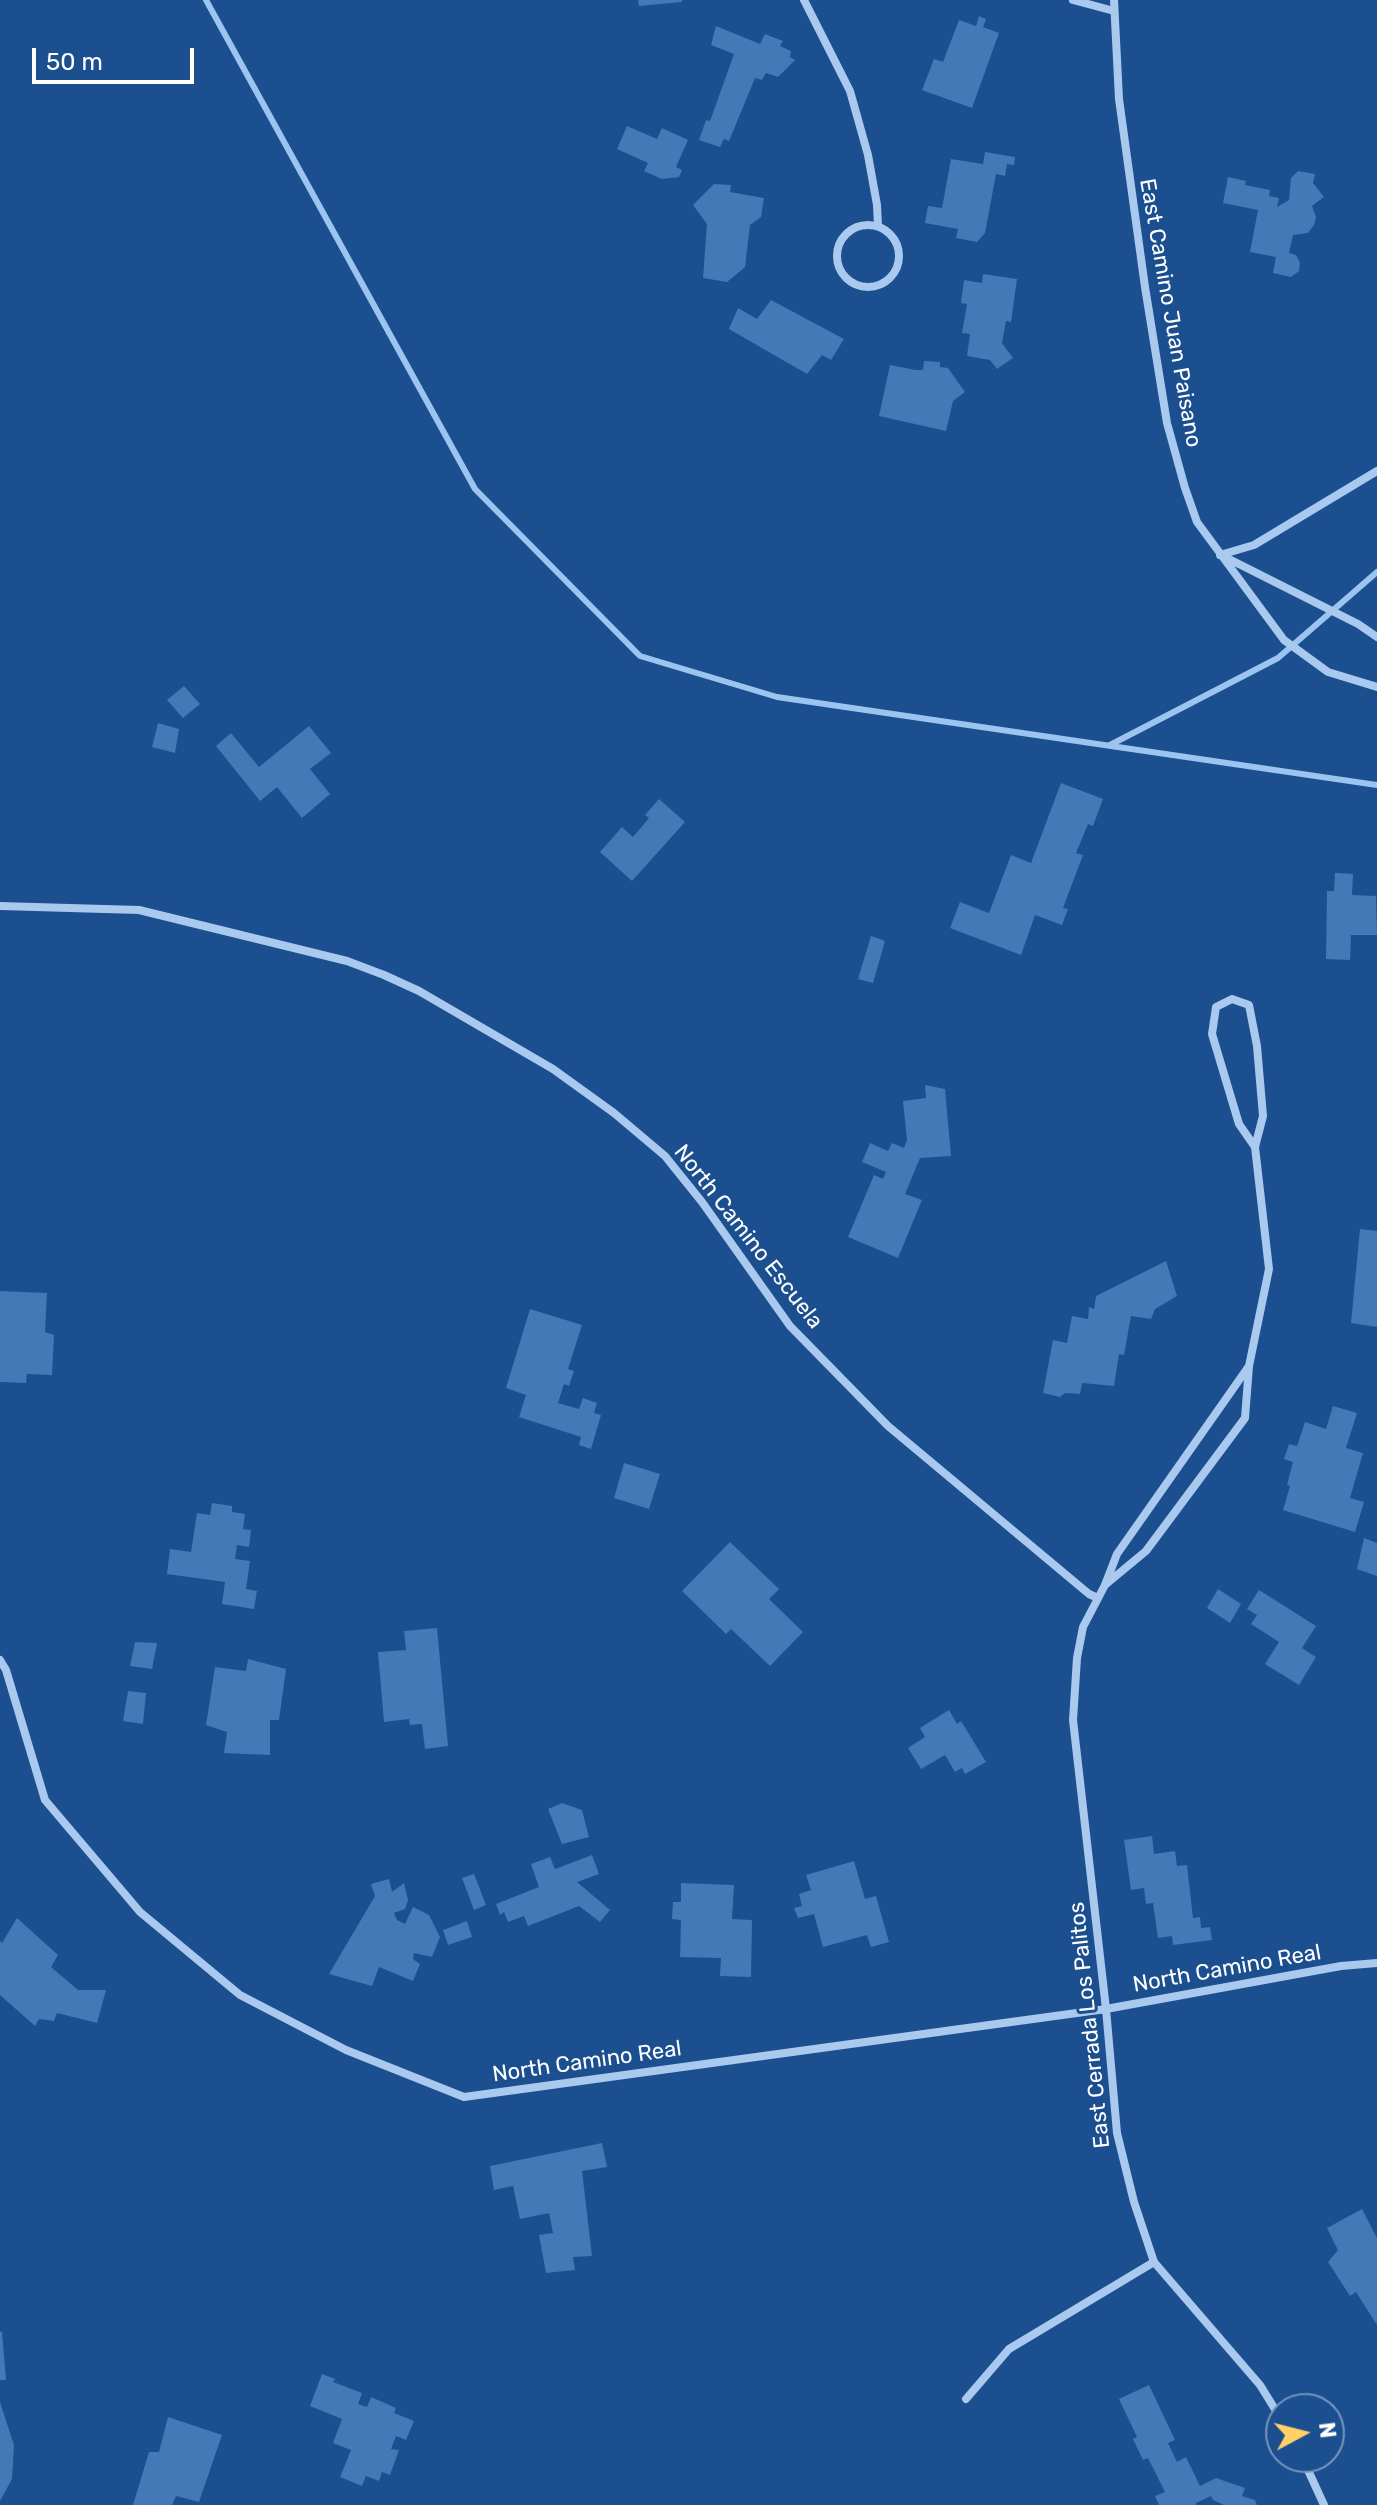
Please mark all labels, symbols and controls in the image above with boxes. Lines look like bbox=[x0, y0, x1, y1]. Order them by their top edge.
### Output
scale bar bbox=[36, 32, 198, 82]
text: 50 m bbox=[46, 48, 103, 76]
street label: East Camino Juan Paisano bbox=[1133, 177, 1207, 449]
street label: North Camino Escuela bbox=[668, 1140, 828, 1334]
street label: East Cerrada Los Palitos bbox=[1064, 1901, 1116, 2149]
street label: North Camino Real bbox=[1131, 1939, 1323, 1999]
street label: North Camino Real bbox=[491, 2036, 683, 2088]
north arrow bbox=[1265, 2393, 1345, 2473]
text: N bbox=[1313, 2421, 1342, 2440]

